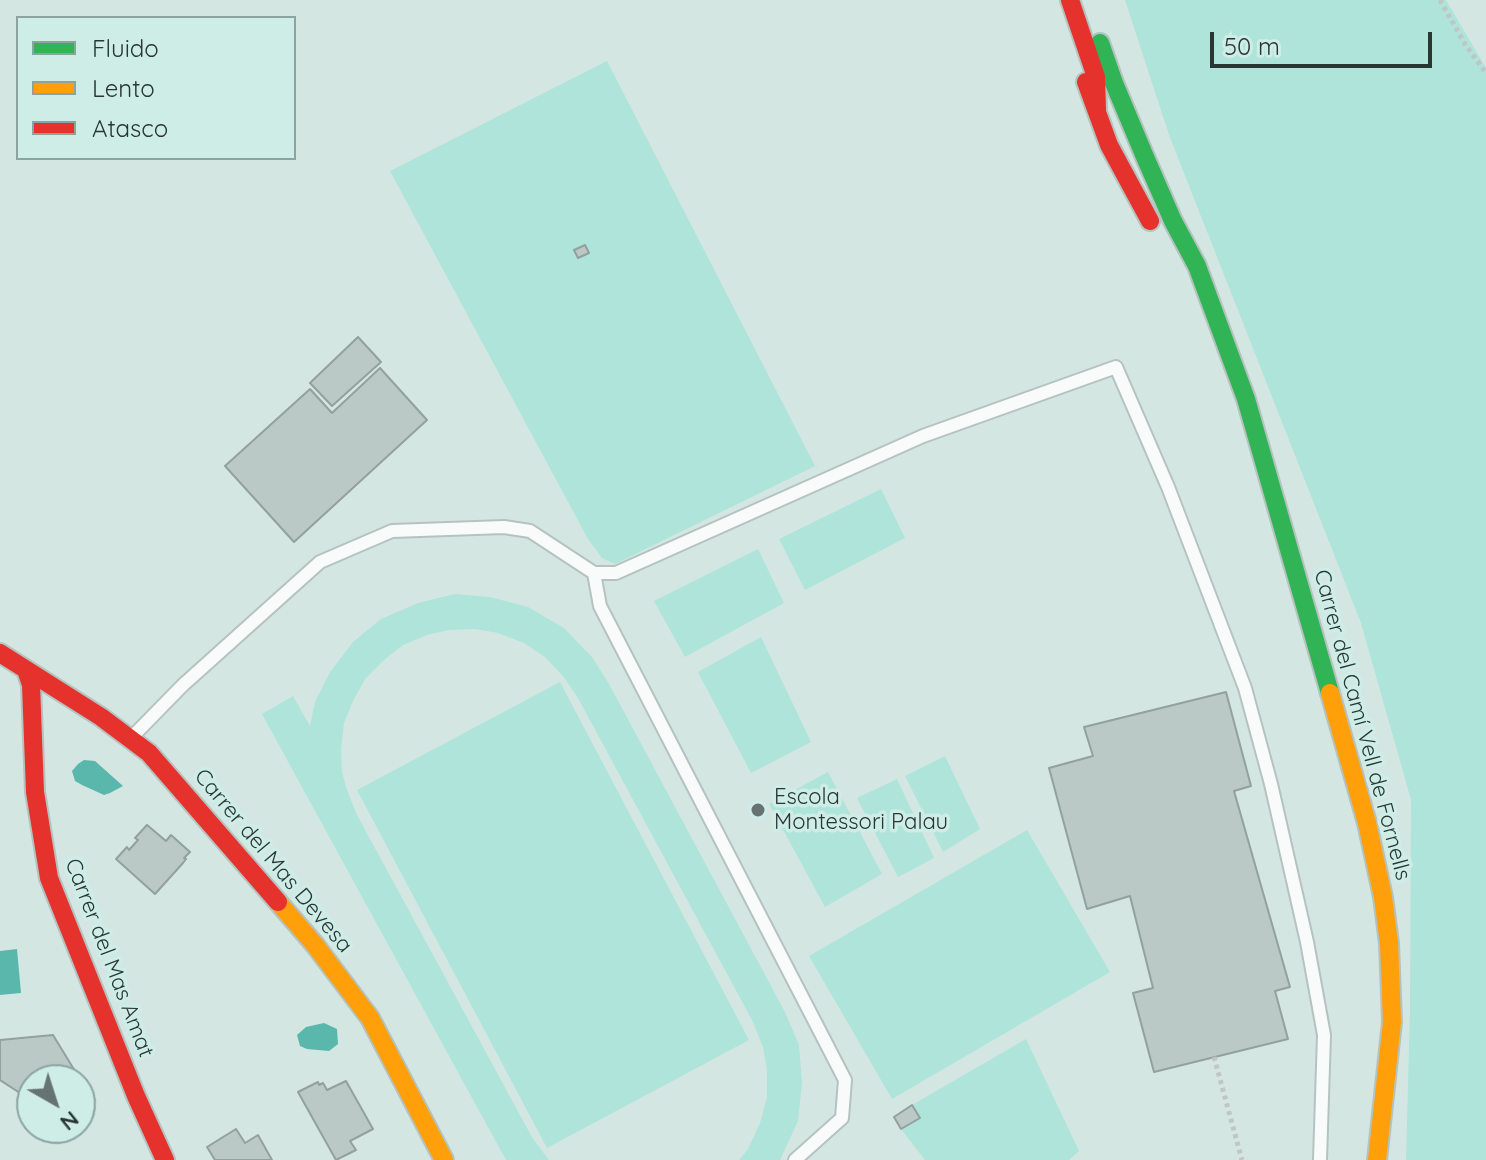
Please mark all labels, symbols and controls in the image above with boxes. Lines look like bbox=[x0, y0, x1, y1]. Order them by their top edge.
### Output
legend bbox=[16, 16, 296, 160]
scale bar bbox=[1214, 16, 1436, 66]
text: 50 m bbox=[1224, 31, 1280, 61]
text: Fluido bbox=[92, 33, 159, 63]
text: Lento bbox=[92, 73, 155, 103]
text: Atasco bbox=[92, 113, 168, 143]
street label: Carrer del Camí Vell de Fornells bbox=[1308, 567, 1416, 883]
street label: Carrer del Mas Devesa bbox=[188, 764, 358, 958]
place label: Escola Montessori Palau bbox=[774, 784, 948, 836]
marker: Escola Montessori Palau bbox=[749, 801, 767, 819]
street label: Carrer del Mas Amat bbox=[59, 855, 159, 1061]
north arrow bbox=[16, 1064, 96, 1144]
text: N bbox=[55, 1105, 85, 1137]

